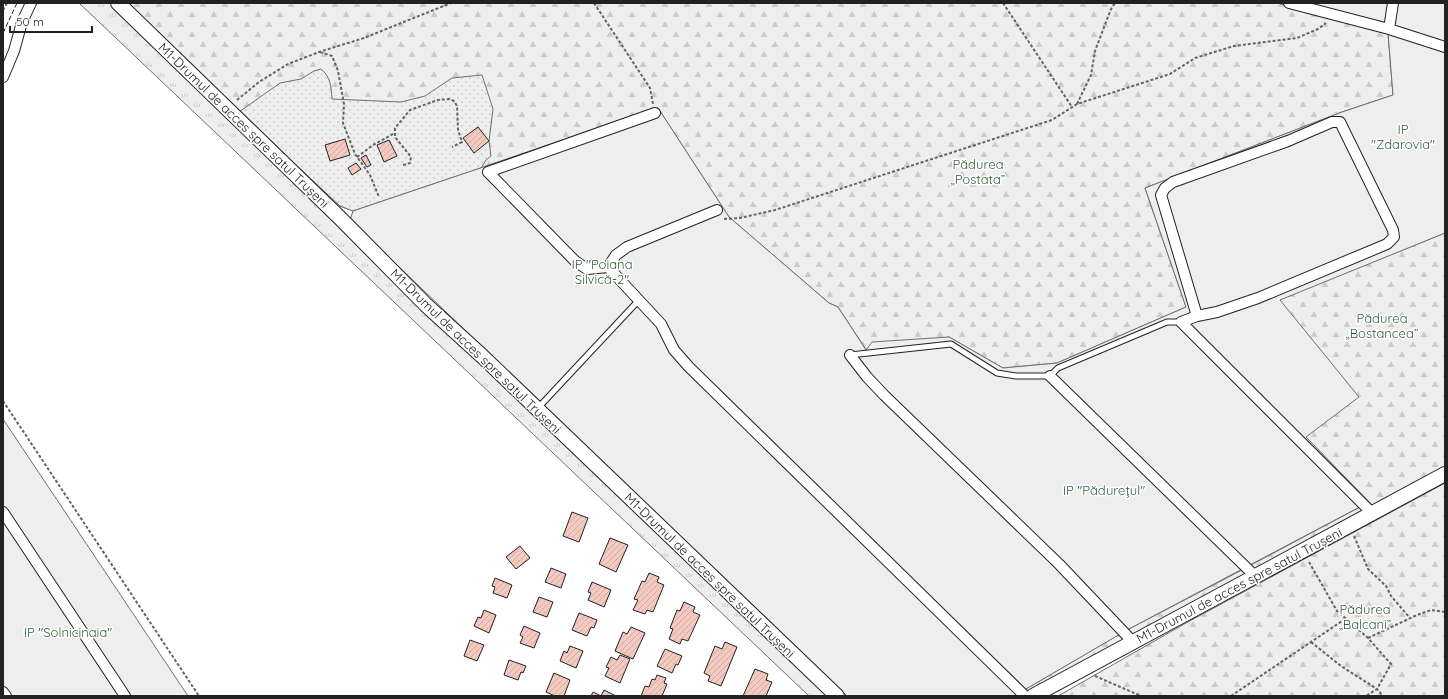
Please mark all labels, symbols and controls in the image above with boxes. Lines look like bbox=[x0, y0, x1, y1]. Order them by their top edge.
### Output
scale bar bbox=[10, 8, 92, 34]
text: 50 m bbox=[16, 14, 44, 29]
street label: M1-Drumul de acces spre satul Trușeni bbox=[156, 39, 332, 211]
park label: IP "Zdarovia" bbox=[1371, 121, 1435, 152]
park label: Pădurea „Postata” bbox=[951, 156, 1005, 187]
park label: IP "Poiana Silvică-2" bbox=[571, 256, 633, 287]
street label: M1-Drumul de acces spre satul Trușeni bbox=[388, 265, 564, 437]
park label: Pădurea „Bostancea” bbox=[1346, 310, 1418, 341]
park label: IP "Pădurețul" bbox=[1063, 482, 1145, 498]
street label: M1-Drumul de acces spre satul Trușeni bbox=[622, 489, 798, 661]
street label: M1-Drumul de acces spre satul Trușeni bbox=[1133, 524, 1345, 646]
park label: Pădurea „Balcani” bbox=[1339, 601, 1391, 632]
park label: IP "Solnicinaia" bbox=[24, 624, 112, 640]

